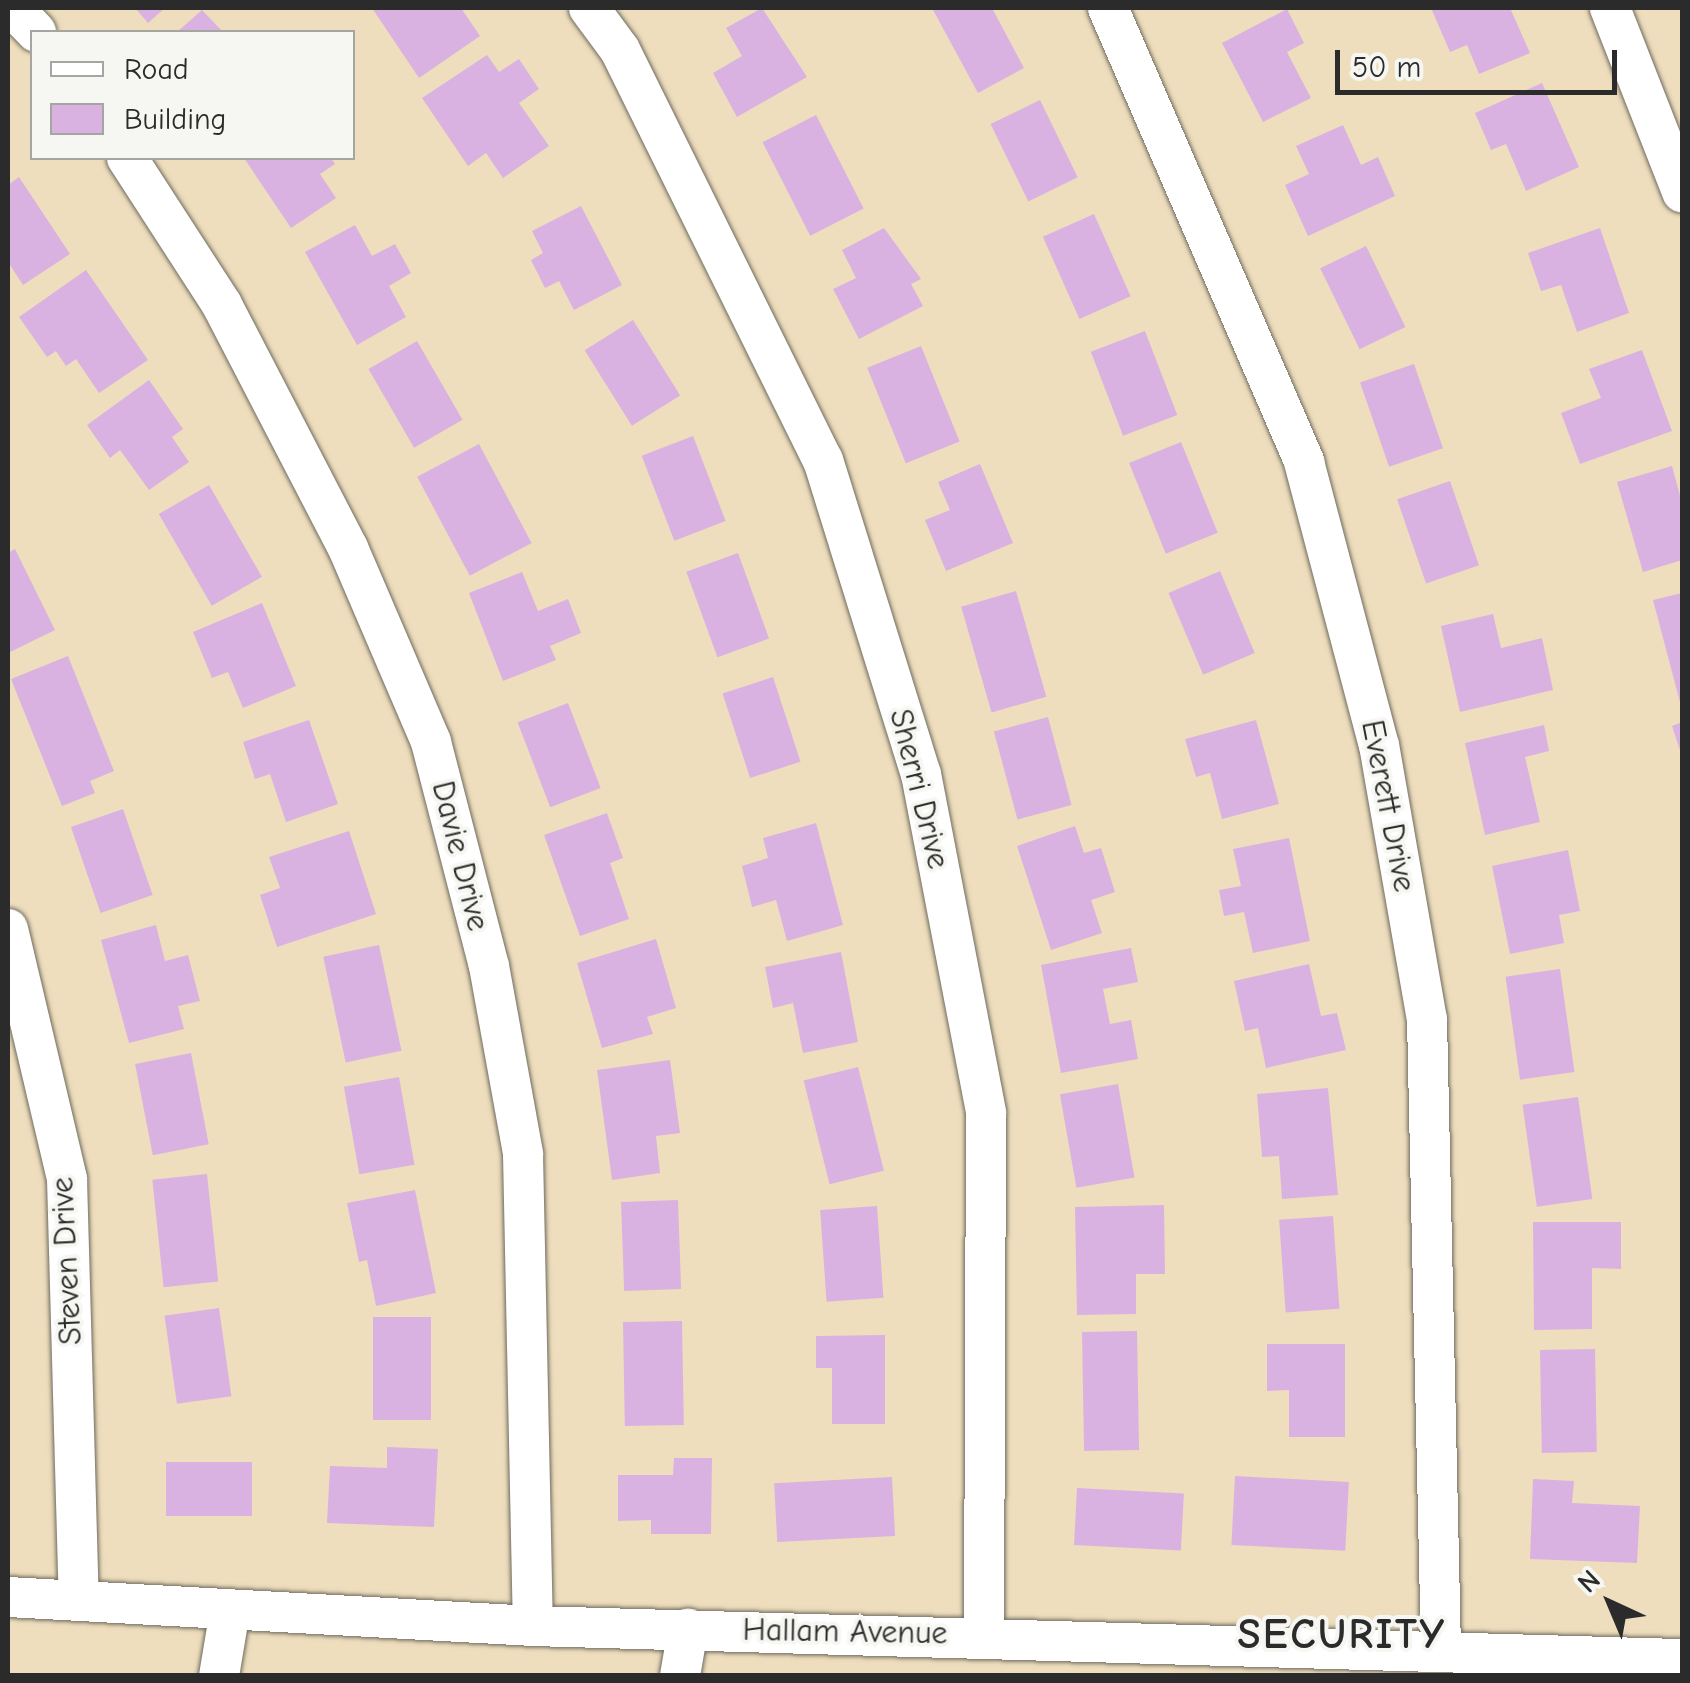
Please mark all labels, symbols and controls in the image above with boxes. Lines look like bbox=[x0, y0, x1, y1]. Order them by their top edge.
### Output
legend bbox=[30, 30, 355, 160]
scale bar bbox=[1340, 30, 1622, 92]
text: 50 m bbox=[1352, 50, 1421, 85]
text: Road bbox=[124, 52, 189, 87]
text: Building bbox=[124, 102, 227, 137]
street label: Sherri Drive bbox=[881, 705, 957, 873]
street label: Everett Drive bbox=[1353, 717, 1423, 895]
street label: Davie Drive bbox=[423, 777, 497, 935]
street label: Steven Drive bbox=[43, 1176, 91, 1346]
north arrow bbox=[1560, 1553, 1660, 1653]
text: N bbox=[1571, 1564, 1607, 1599]
district label: SECURITY bbox=[1237, 1610, 1447, 1660]
street label: Hallam Avenue bbox=[742, 1611, 948, 1653]

